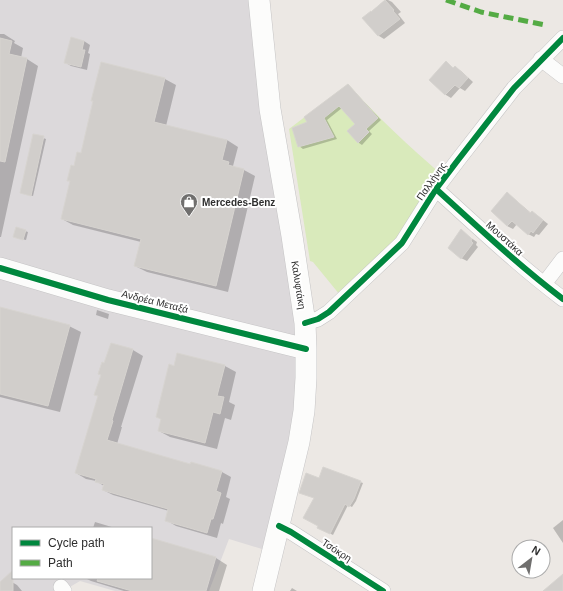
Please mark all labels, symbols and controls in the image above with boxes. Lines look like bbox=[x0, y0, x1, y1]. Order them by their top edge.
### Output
street label: Παλλήνης bbox=[414, 160, 449, 202]
shop icon: Mercedes-Benz bbox=[179, 192, 199, 217]
place label: Mercedes-Benz bbox=[202, 197, 275, 208]
street label: Μουστάκα bbox=[484, 219, 526, 258]
street label: Καλυφτάκη bbox=[289, 260, 308, 310]
street label: Ανδρέα Μεταξά bbox=[120, 288, 189, 316]
legend bbox=[12, 527, 152, 579]
text: Cycle path bbox=[48, 536, 105, 550]
street label: Τσόκρη bbox=[320, 537, 354, 564]
north arrow bbox=[511, 539, 551, 579]
text: N bbox=[530, 543, 543, 558]
text: Path bbox=[48, 556, 73, 570]

